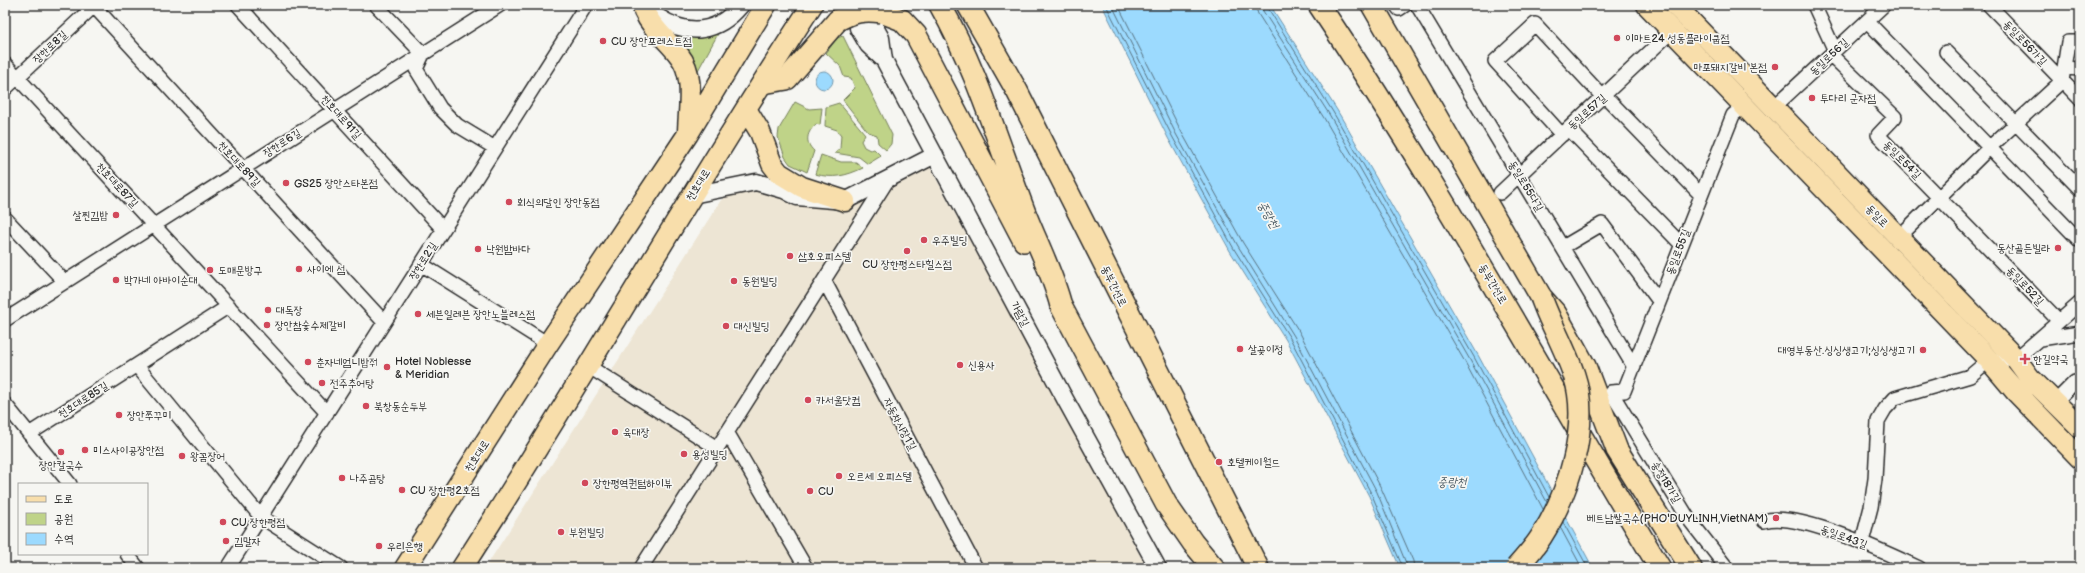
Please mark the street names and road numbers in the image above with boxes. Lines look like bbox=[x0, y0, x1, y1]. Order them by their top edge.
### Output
street label: 동일로56가길 bbox=[2000, 18, 2050, 68]
street label: 장한로8길 bbox=[30, 28, 70, 66]
street label: 동일로56길 bbox=[1807, 36, 1851, 78]
street label: 동일로57길 bbox=[1565, 91, 1609, 133]
street label: 천호대로91길 bbox=[318, 92, 364, 142]
street label: 장한로6길 bbox=[261, 126, 303, 160]
street label: 동일로54길 bbox=[1880, 138, 1924, 182]
street label: 천호대로89길 bbox=[215, 139, 263, 189]
street label: 동일로55다길 bbox=[1506, 158, 1546, 214]
street label: 천호대로87길 bbox=[93, 160, 141, 210]
street label: 천호대로 bbox=[683, 166, 713, 203]
street label: 동일로 bbox=[1863, 202, 1891, 230]
street label: 동일로55길 bbox=[1663, 227, 1693, 277]
street label: 장한로2길 bbox=[406, 240, 440, 282]
street label: 동부간선로 bbox=[1476, 262, 1510, 306]
street label: 동부간선로 bbox=[1098, 263, 1130, 309]
street label: 동일로52길 bbox=[2004, 264, 2047, 308]
street label: 가람길 bbox=[1008, 299, 1032, 329]
street label: 천호대로85길 bbox=[56, 379, 111, 421]
street label: 자동차시장1길 bbox=[881, 396, 919, 453]
street label: 천호대로 bbox=[462, 437, 492, 474]
street label: 송정18가길 bbox=[1649, 459, 1684, 505]
street label: 동일로43길 bbox=[1819, 523, 1869, 552]

